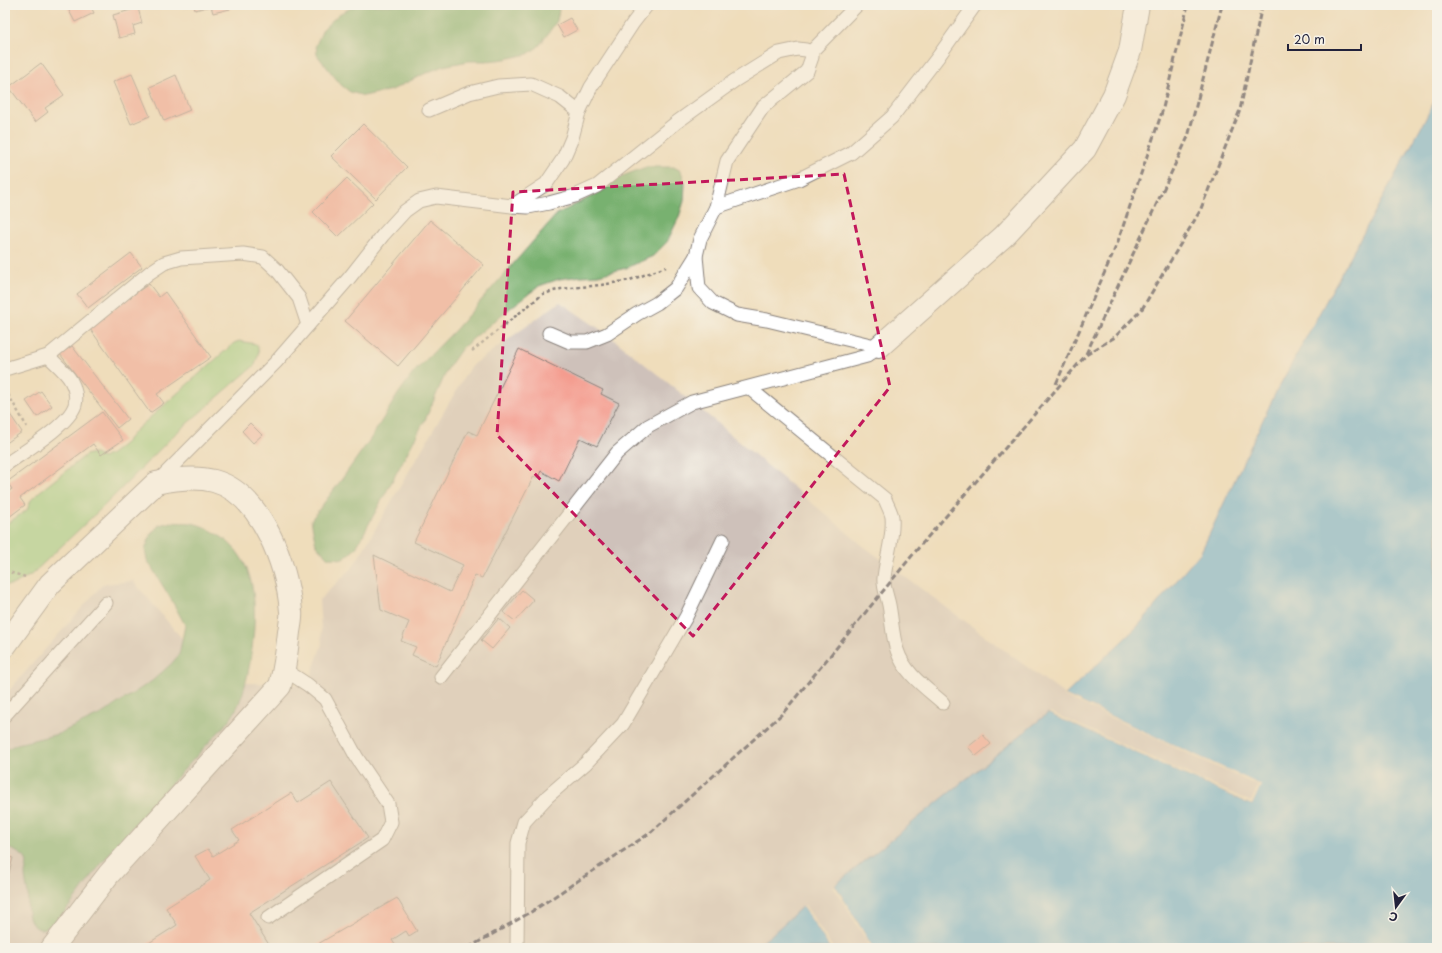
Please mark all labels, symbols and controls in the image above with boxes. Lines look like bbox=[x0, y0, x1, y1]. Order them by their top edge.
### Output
scale bar bbox=[1288, 26, 1361, 52]
text: 20 m bbox=[1294, 30, 1325, 48]
north arrow bbox=[1376, 887, 1416, 927]
text: С bbox=[1387, 908, 1399, 926]

